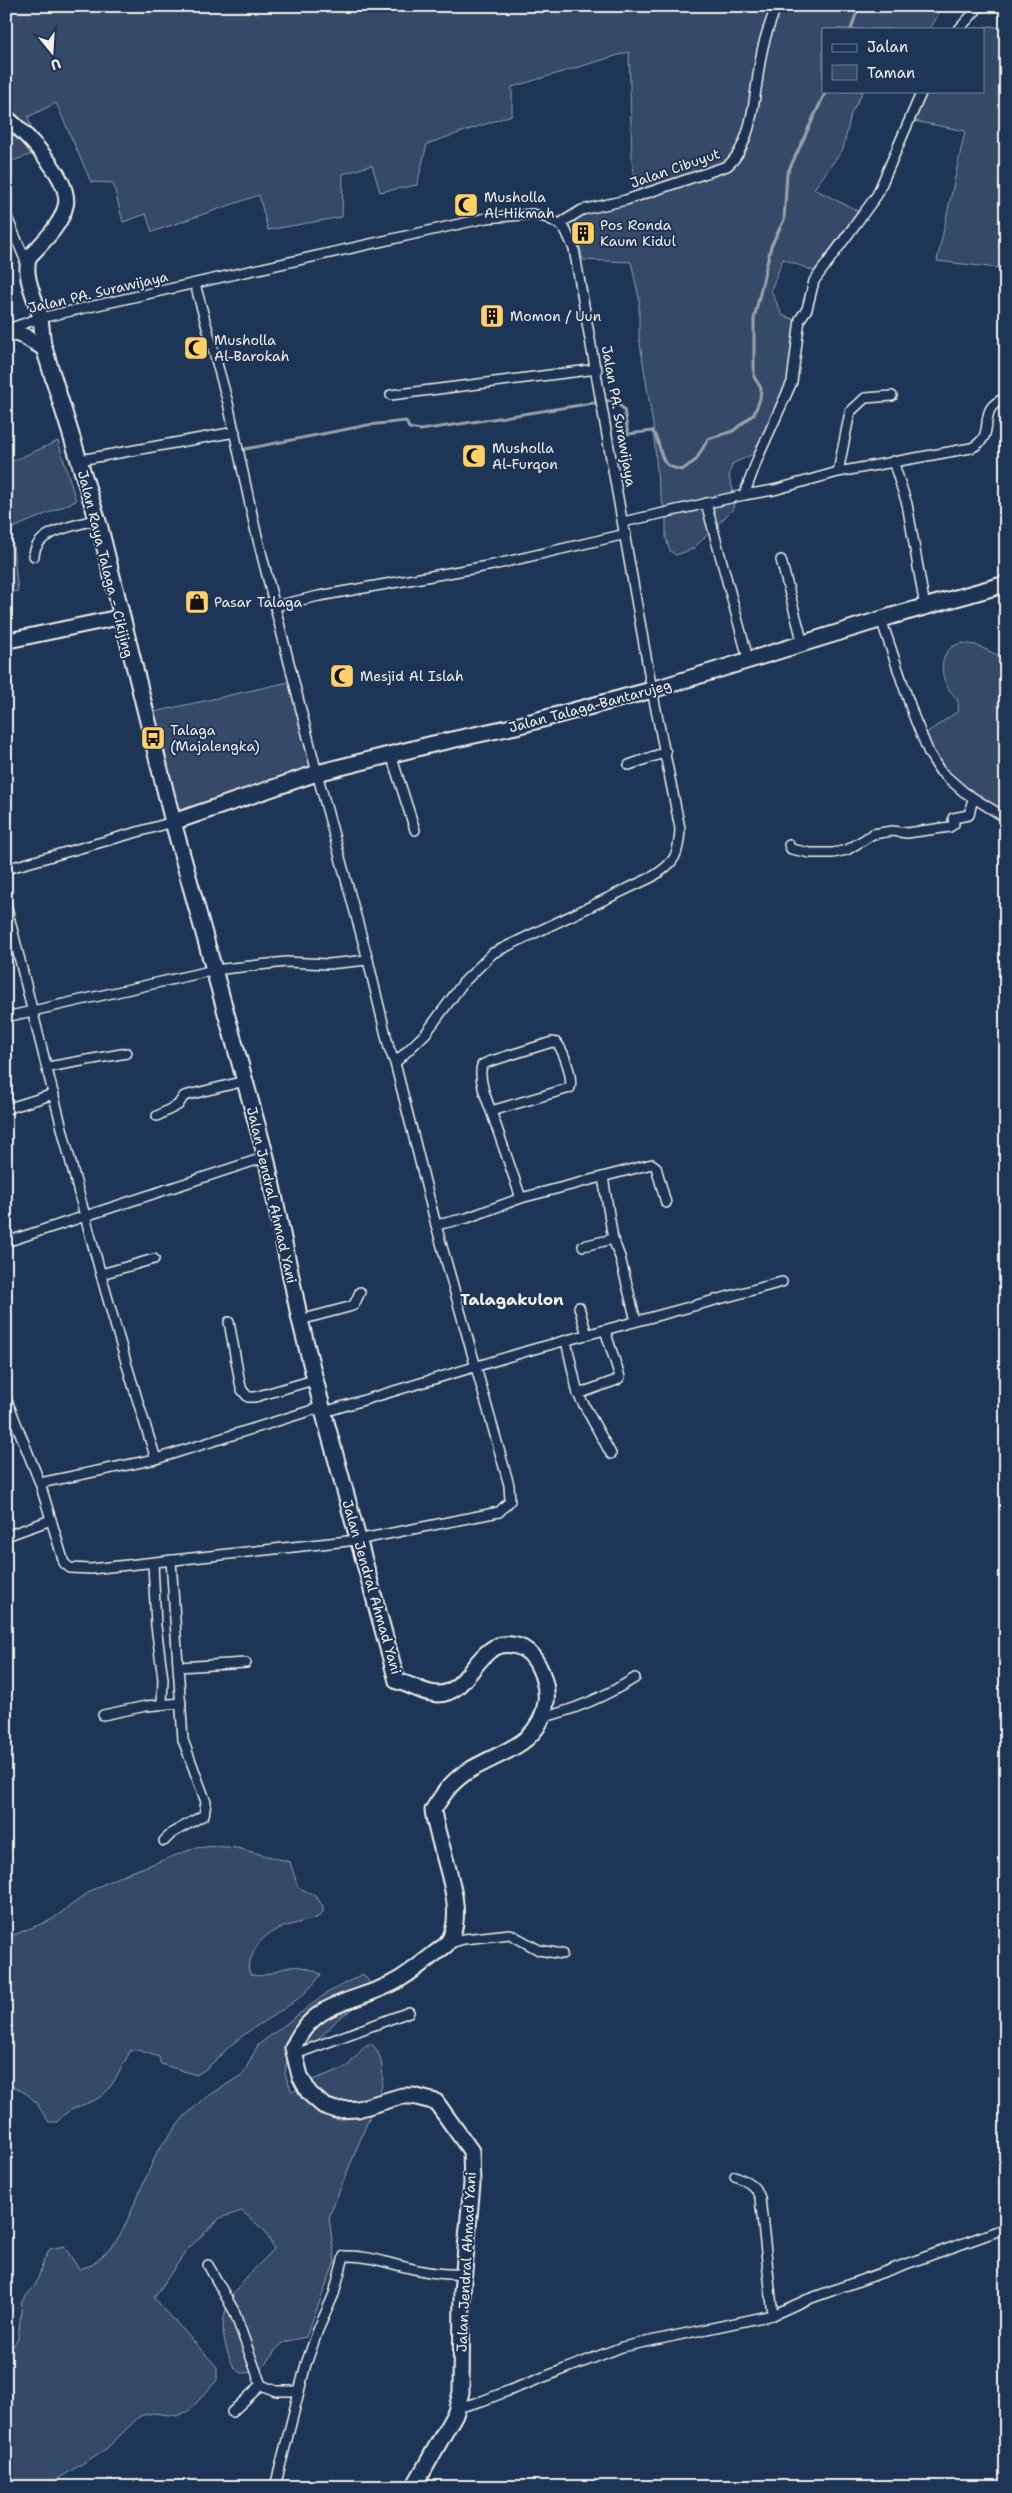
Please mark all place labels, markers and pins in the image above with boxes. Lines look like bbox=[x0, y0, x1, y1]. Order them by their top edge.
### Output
place label: Musholla Al-Hikmah bbox=[484, 188, 555, 222]
mosque icon: Musholla Al-Hikmah bbox=[453, 192, 479, 218]
place label: Pos Ronda Kaum Kidul bbox=[600, 216, 677, 250]
building icon: Pos Ronda Kaum Kidul bbox=[570, 220, 596, 246]
building icon: Momon / Uun bbox=[479, 303, 505, 329]
place label: Momon / Uun bbox=[510, 307, 602, 325]
place label: Musholla Al-Barokah bbox=[214, 331, 290, 365]
mosque icon: Musholla Al-Barokah bbox=[183, 335, 209, 361]
place label: Musholla Al-Furqon bbox=[492, 439, 558, 473]
mosque icon: Musholla Al-Furqon bbox=[461, 443, 487, 469]
shop icon: Pasar Talaga bbox=[184, 589, 210, 615]
place label: Pasar Talaga bbox=[214, 593, 303, 611]
mosque icon: Mesjid Al Islah bbox=[329, 663, 355, 689]
place label: Mesjid Al Islah bbox=[360, 667, 464, 685]
place label: Talaga (Majalengka) bbox=[170, 721, 260, 755]
bus stop icon: Talaga (Majalengka) bbox=[140, 725, 166, 751]

